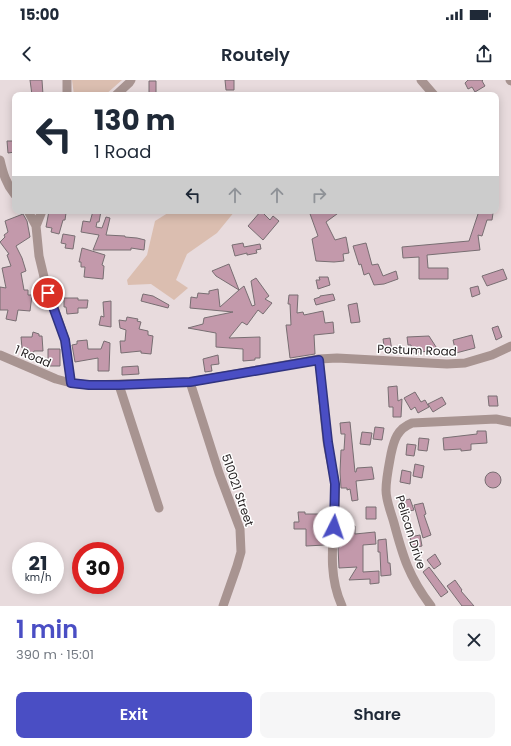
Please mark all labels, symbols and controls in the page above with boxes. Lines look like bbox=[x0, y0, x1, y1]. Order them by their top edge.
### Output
text: 15:00 bbox=[20, 4, 59, 25]
text: Routely bbox=[221, 42, 290, 67]
icon: back bbox=[16, 43, 38, 65]
icon: share bbox=[473, 43, 495, 65]
text: 130 m bbox=[94, 101, 175, 140]
icon: left bbox=[28, 108, 80, 160]
text: 1 Road bbox=[94, 139, 151, 164]
icon: left bbox=[182, 184, 204, 206]
icon: ahead bbox=[224, 184, 246, 206]
icon: ahead bbox=[266, 184, 288, 206]
icon: right bbox=[308, 184, 330, 206]
pin bbox=[31, 276, 65, 310]
icon: arrive bbox=[37, 282, 59, 304]
street label: Postum Road bbox=[377, 340, 457, 360]
street label: 1 Road bbox=[12, 341, 54, 371]
street label: 510021 Street bbox=[218, 452, 258, 528]
street label: Pelican Drive bbox=[392, 493, 430, 571]
position arrow bbox=[313, 506, 355, 548]
speed limit sign: 30 bbox=[72, 542, 124, 594]
text: 21 bbox=[29, 549, 47, 577]
text: km/h bbox=[25, 570, 51, 585]
text: 1 min bbox=[16, 613, 78, 646]
button: close bbox=[453, 619, 495, 661]
text: 390 m · 15:01 bbox=[16, 645, 94, 664]
button: Exit bbox=[16, 692, 252, 738]
button: Share bbox=[260, 692, 495, 738]

